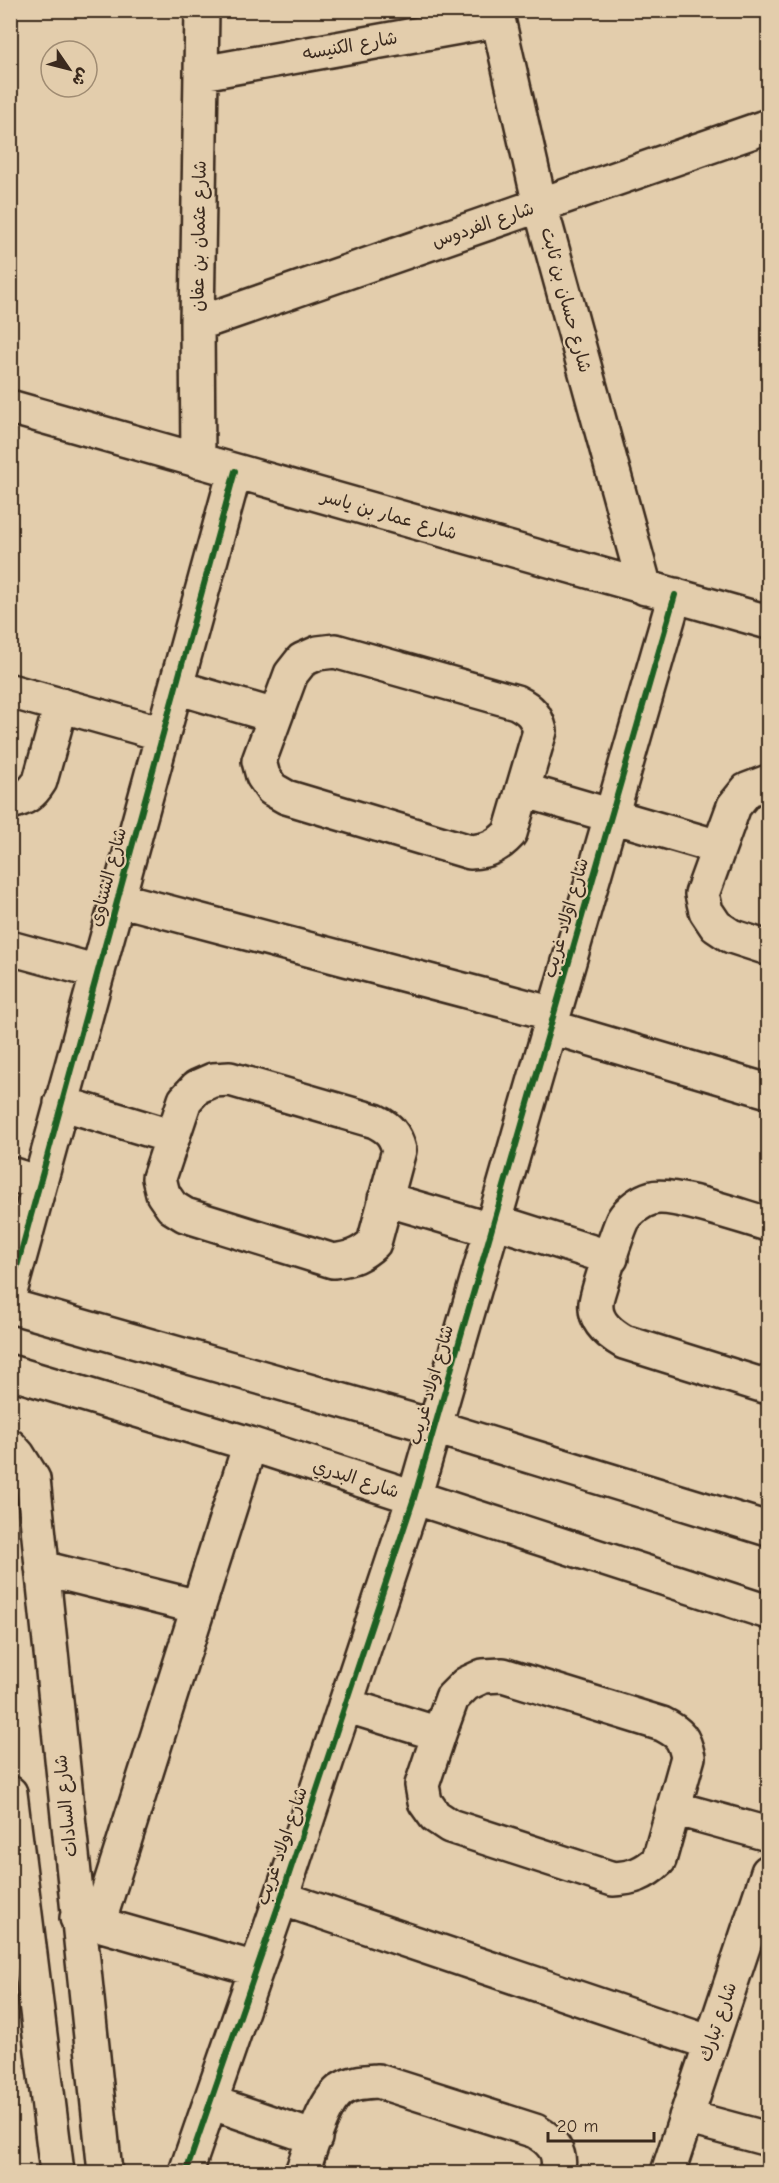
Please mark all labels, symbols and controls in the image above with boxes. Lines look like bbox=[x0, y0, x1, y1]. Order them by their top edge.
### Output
street label: شارع الكنيسه bbox=[301, 27, 399, 66]
north arrow bbox=[39, 39, 99, 99]
text: ش bbox=[68, 65, 93, 89]
street label: شارع عثمان بن عفان bbox=[187, 160, 212, 312]
street label: شارع الفردوس bbox=[429, 198, 537, 253]
street label: شارع حسان بن ثابت bbox=[536, 225, 595, 375]
street label: شارع عمار بن ياسر bbox=[317, 485, 459, 545]
street label: شارع الشناوى bbox=[85, 825, 132, 929]
street label: شارع اولاد غريب bbox=[539, 856, 594, 981]
street label: شارع اولاد غريب bbox=[404, 1323, 459, 1448]
street label: شارع البدري bbox=[310, 1455, 402, 1505]
street label: شارع السادات bbox=[50, 1754, 83, 1858]
street label: شارع اولاد غريب bbox=[252, 1784, 313, 1908]
street label: شارع تبارك bbox=[695, 1980, 742, 2065]
scale bar bbox=[548, 2105, 654, 2143]
text: 20 m bbox=[557, 2116, 598, 2137]

